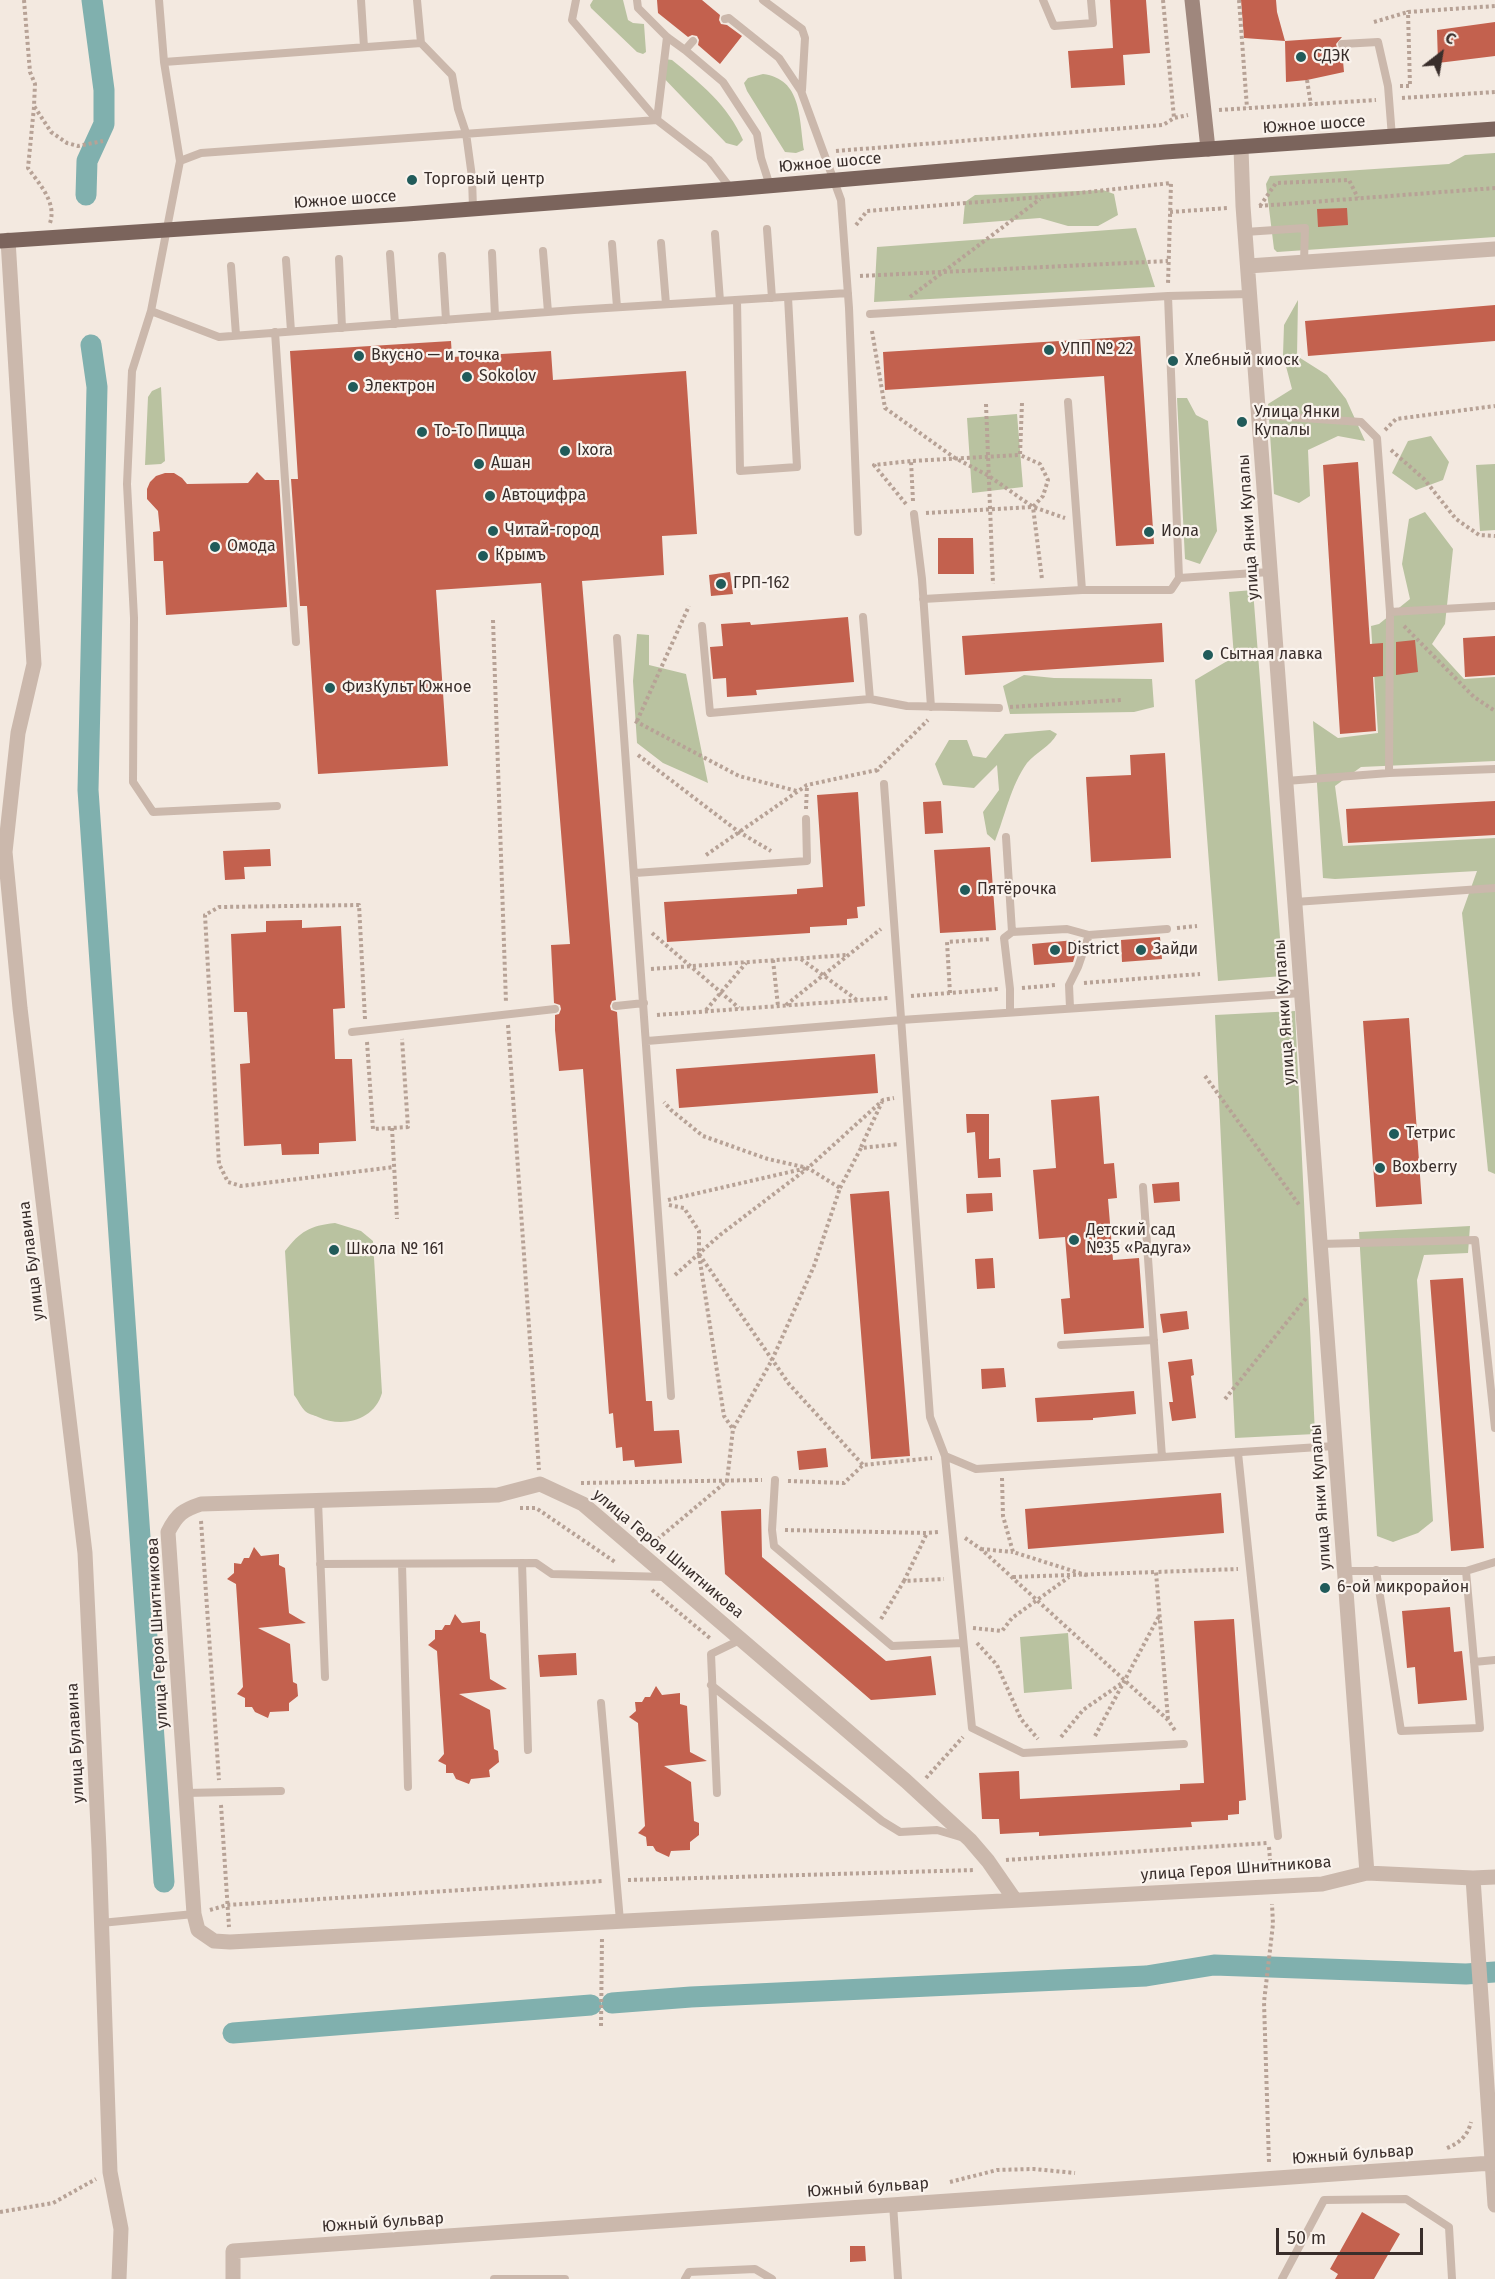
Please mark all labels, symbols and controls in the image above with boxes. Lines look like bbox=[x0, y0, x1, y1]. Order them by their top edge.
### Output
north arrow bbox=[1411, 24, 1471, 84]
text: С bbox=[1442, 28, 1459, 49]
place label: СДЭК bbox=[1313, 47, 1350, 67]
marker: СДЭК bbox=[1294, 50, 1308, 64]
street label: Южное шоссе bbox=[1262, 112, 1366, 138]
street label: Южное шоссе bbox=[778, 149, 882, 177]
place label: Торговый центр bbox=[424, 170, 545, 190]
marker: Торговый центр bbox=[405, 173, 419, 187]
street label: Южное шоссе bbox=[293, 187, 397, 213]
place label: УПП № 22 bbox=[1061, 340, 1134, 360]
marker: УПП № 22 bbox=[1042, 343, 1056, 357]
place label: Вкусно — и точка bbox=[371, 346, 500, 366]
marker: Вкусно — и точка bbox=[352, 349, 366, 363]
place label: Хлебный киоск bbox=[1185, 351, 1299, 371]
marker: Хлебный киоск bbox=[1166, 354, 1180, 368]
place label: Sokolov bbox=[479, 367, 536, 387]
marker: Sokolov bbox=[460, 370, 474, 384]
place label: Электрон bbox=[365, 377, 435, 397]
marker: Электрон bbox=[346, 380, 360, 394]
place label: Улица Янки Купалы bbox=[1254, 403, 1340, 441]
marker: Улица Янки Купалы bbox=[1235, 415, 1249, 429]
place label: То-То Пицца bbox=[434, 422, 525, 442]
marker: То-То Пицца bbox=[415, 425, 429, 439]
place label: Ixora bbox=[577, 441, 613, 461]
marker: Ixora bbox=[558, 444, 572, 458]
street label: улица Янки Купалы bbox=[1234, 453, 1264, 601]
place label: Ашан bbox=[491, 454, 531, 474]
marker: Ашан bbox=[472, 457, 486, 471]
place label: Автоцифра bbox=[502, 486, 586, 506]
marker: Автоцифра bbox=[483, 489, 497, 503]
place label: Читай-город bbox=[505, 521, 599, 541]
place label: Иола bbox=[1161, 522, 1199, 542]
marker: Читай-город bbox=[486, 524, 500, 538]
marker: Иола bbox=[1142, 525, 1156, 539]
place label: Омода bbox=[227, 537, 276, 557]
marker: Омода bbox=[208, 540, 222, 554]
place label: Крымъ bbox=[495, 546, 546, 566]
marker: Крымъ bbox=[476, 549, 490, 563]
place label: ГРП-162 bbox=[733, 574, 790, 594]
marker: ГРП-162 bbox=[714, 577, 728, 591]
place label: Сытная лавка bbox=[1220, 645, 1323, 665]
marker: Сытная лавка bbox=[1201, 648, 1215, 662]
place label: ФизКульт Южное bbox=[342, 678, 471, 698]
marker: ФизКульт Южное bbox=[323, 681, 337, 695]
place label: Пятёрочка bbox=[977, 880, 1057, 900]
marker: Пятёрочка bbox=[958, 883, 972, 897]
street label: улица Янки Купалы bbox=[1270, 938, 1300, 1086]
place label: District bbox=[1067, 940, 1119, 960]
place label: Зайди bbox=[1153, 940, 1198, 960]
marker: District bbox=[1048, 943, 1062, 957]
marker: Зайди bbox=[1134, 943, 1148, 957]
place label: Тетрис bbox=[1406, 1124, 1456, 1144]
marker: Тетрис bbox=[1387, 1127, 1401, 1141]
place label: Boxberry bbox=[1392, 1158, 1457, 1178]
marker: Boxberry bbox=[1373, 1161, 1387, 1175]
street label: улица Булавина bbox=[15, 1200, 49, 1322]
place label: Детский сад №35 «Радуга» bbox=[1086, 1221, 1191, 1259]
marker: Детский сад №35 «Радуга» bbox=[1067, 1233, 1081, 1247]
place label: Школа № 161 bbox=[346, 1240, 444, 1260]
marker: Школа № 161 bbox=[327, 1243, 341, 1257]
street label: улица Янки Купалы bbox=[1306, 1423, 1336, 1571]
street label: улица Героя Шнитникова bbox=[589, 1485, 747, 1623]
street label: улица Героя Шнитникова bbox=[143, 1537, 173, 1729]
place label: 6-ой микрорайон bbox=[1337, 1578, 1469, 1598]
marker: 6-ой микрорайон bbox=[1318, 1581, 1332, 1595]
street label: улица Булавина bbox=[63, 1682, 89, 1804]
street label: улица Героя Шнитникова bbox=[1140, 1853, 1332, 1885]
street label: Южный бульвар bbox=[1291, 2141, 1415, 2169]
street label: Южный бульвар bbox=[806, 2174, 930, 2202]
street label: Южный бульвар bbox=[321, 2209, 445, 2237]
scale bar bbox=[1279, 2216, 1426, 2254]
text: 50 m bbox=[1287, 2227, 1326, 2249]

